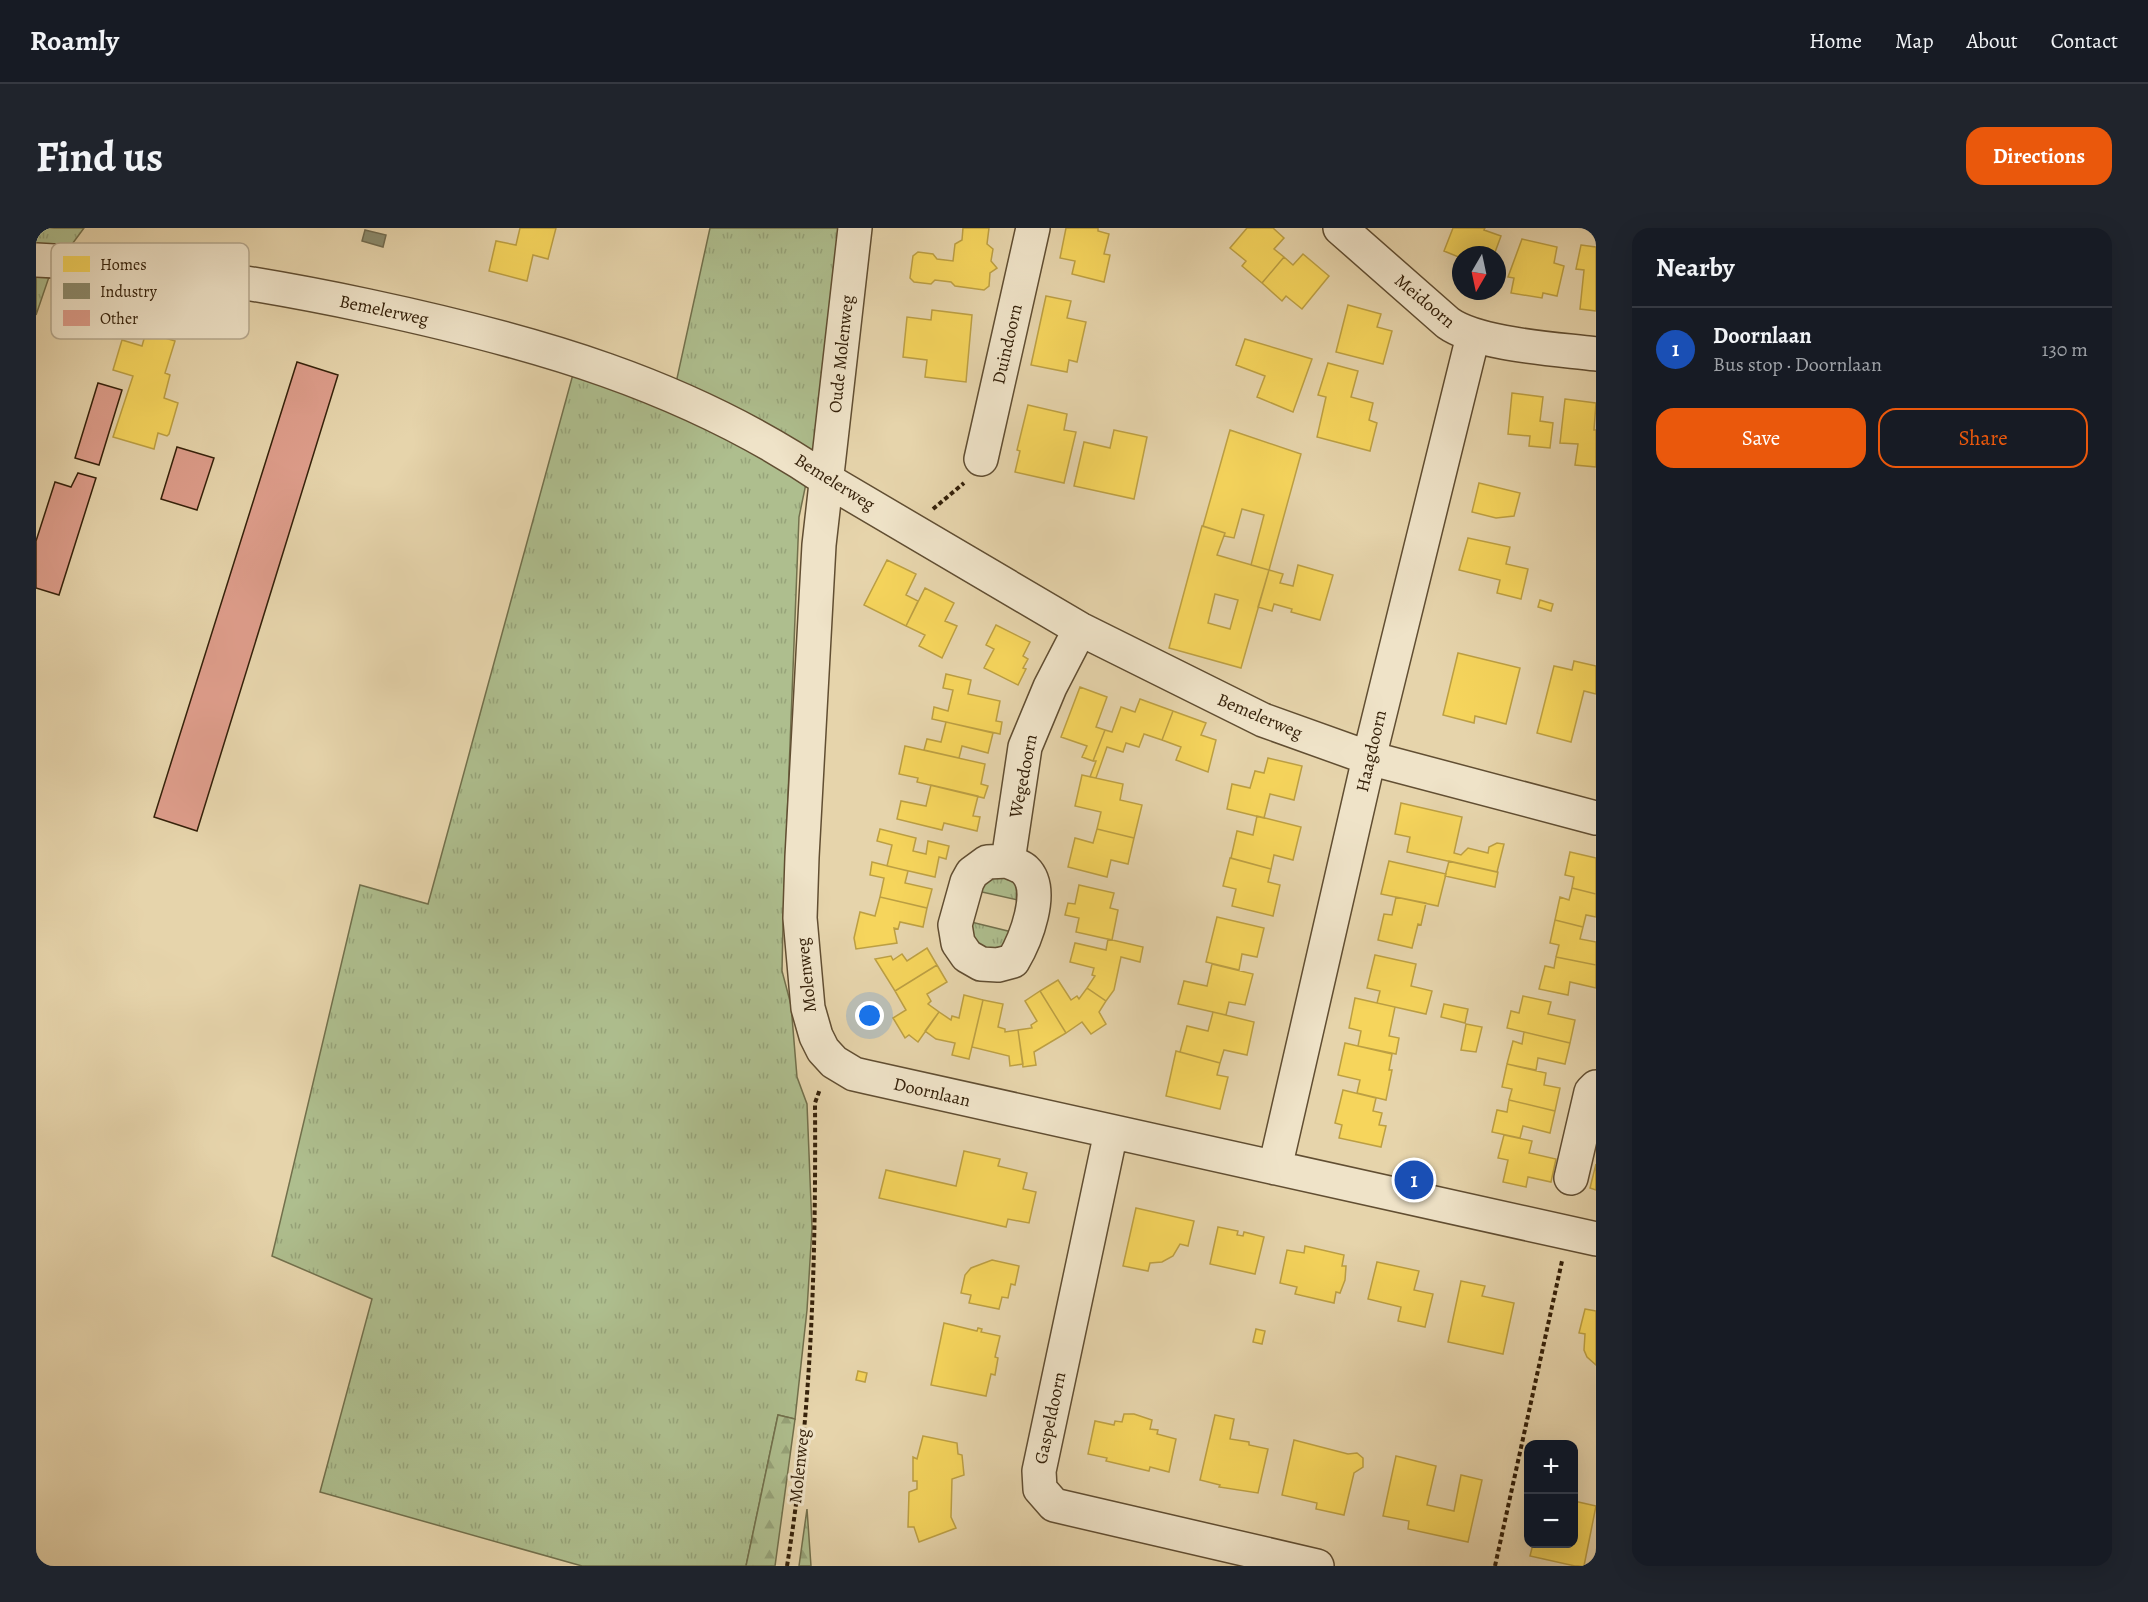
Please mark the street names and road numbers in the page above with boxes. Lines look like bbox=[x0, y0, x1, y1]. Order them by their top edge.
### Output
street label: Meidoorn bbox=[1390, 269, 1461, 334]
street label: Bemelerweg bbox=[337, 289, 431, 331]
street label: Oude Molenweg bbox=[823, 294, 859, 414]
street label: Duindoorn bbox=[986, 301, 1028, 386]
street label: Bemelerweg bbox=[790, 448, 880, 516]
street label: Bemelerweg bbox=[1214, 687, 1306, 745]
street label: Haagdoorn bbox=[1350, 708, 1392, 794]
street label: Wegedoorn bbox=[1003, 732, 1043, 821]
street label: Molenweg bbox=[790, 936, 822, 1014]
street label: Doornlaan bbox=[891, 1071, 973, 1113]
street label: Gaspeldoorn bbox=[1029, 1370, 1072, 1466]
street label: Molenweg bbox=[783, 1427, 815, 1505]

